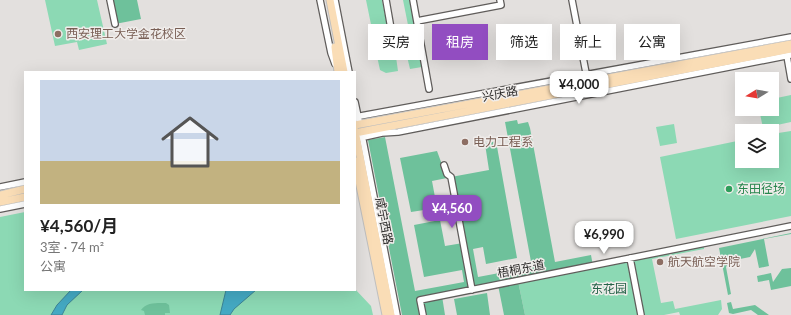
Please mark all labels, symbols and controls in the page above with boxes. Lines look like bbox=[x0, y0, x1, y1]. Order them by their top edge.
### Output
chip: 买房 bbox=[368, 24, 424, 60]
chip: 租房 bbox=[432, 24, 488, 60]
chip: 筛选 bbox=[496, 24, 552, 60]
chip: 新上 bbox=[560, 24, 616, 60]
chip: 公寓 bbox=[624, 24, 680, 60]
place label: 西安理工大学金花校区 bbox=[66, 26, 186, 41]
marker: 西安理工大学金花校区 bbox=[53, 29, 63, 39]
pin: ¥4,000 bbox=[546, 71, 612, 105]
north arrow bbox=[735, 72, 779, 116]
map controls bbox=[735, 72, 779, 168]
text: ¥4,000 bbox=[559, 76, 599, 92]
street label: 兴庆路 bbox=[481, 83, 519, 104]
icon: home bbox=[154, 106, 226, 178]
button: layers bbox=[735, 124, 779, 168]
place label: 电力工程系 bbox=[473, 134, 533, 149]
marker: 电力工程系 bbox=[460, 137, 470, 147]
place label: 东田径场 bbox=[737, 181, 785, 196]
marker: 东田径场 bbox=[724, 184, 734, 194]
pin: ¥4,560 bbox=[419, 195, 485, 229]
street label: 咸宁西路 bbox=[373, 196, 396, 246]
text: ¥4,560 bbox=[432, 200, 472, 216]
text: ¥4,560/月 bbox=[40, 215, 118, 236]
pin: ¥6,990 bbox=[571, 221, 637, 255]
text: ¥6,990 bbox=[584, 226, 624, 242]
text: 3室 · 74 m² bbox=[40, 239, 104, 255]
place label: 航天航空学院 bbox=[668, 254, 740, 269]
street label: 梧桐东道 bbox=[496, 257, 546, 280]
marker: 航天航空学院 bbox=[655, 257, 665, 267]
text: 公寓 bbox=[40, 258, 66, 274]
park label: 东花园 bbox=[591, 281, 627, 296]

